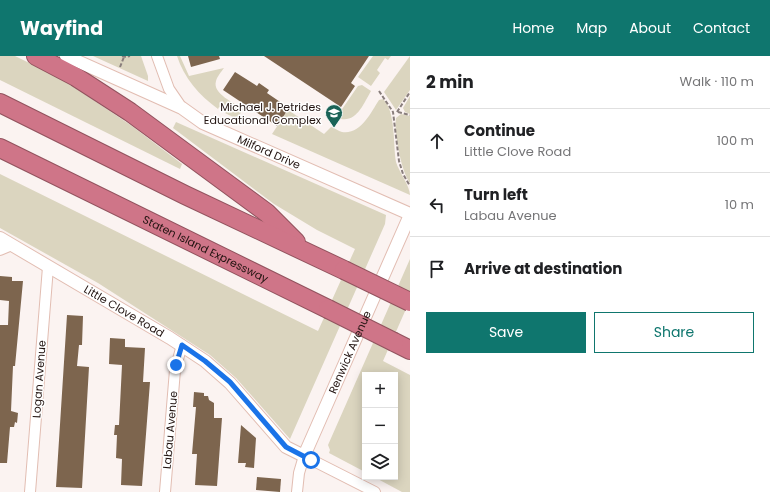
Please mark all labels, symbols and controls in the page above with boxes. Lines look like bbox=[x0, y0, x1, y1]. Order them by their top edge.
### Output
text: Wayfind bbox=[20, 15, 103, 42]
text: Home bbox=[512, 18, 554, 38]
text: Map bbox=[576, 18, 607, 38]
text: About bbox=[629, 18, 671, 38]
text: Contact bbox=[693, 18, 750, 38]
text: 2 min bbox=[426, 70, 474, 94]
text: Walk · 110 m bbox=[680, 72, 754, 91]
place label: Michael J. Petrides Educational Complex bbox=[204, 99, 322, 128]
school or university icon: Michael J. Petrides Educational Complex bbox=[324, 103, 344, 128]
text: Continue bbox=[464, 120, 535, 141]
icon: ahead bbox=[426, 130, 448, 152]
street label: Milford Drive bbox=[235, 131, 303, 173]
text: 100 m bbox=[717, 131, 754, 150]
text: Little Clove Road bbox=[464, 142, 571, 161]
text: Turn left bbox=[464, 184, 528, 205]
icon: left bbox=[426, 194, 448, 216]
text: 10 m bbox=[725, 195, 754, 214]
text: Labau Avenue bbox=[464, 206, 557, 225]
street label: Staten Island Expressway bbox=[140, 211, 272, 287]
icon: arrive bbox=[426, 258, 448, 280]
text: Arrive at destination bbox=[464, 258, 622, 279]
street label: Little Clove Road bbox=[81, 281, 167, 341]
street label: Renwick Avenue bbox=[324, 308, 375, 396]
button: Save bbox=[426, 312, 586, 353]
button: Share bbox=[594, 312, 754, 353]
street label: Logan Avenue bbox=[28, 339, 50, 418]
route end bbox=[167, 356, 185, 374]
map controls bbox=[362, 372, 398, 480]
button: + bbox=[362, 372, 398, 408]
street label: Labau Avenue bbox=[159, 390, 181, 470]
button: − bbox=[362, 408, 398, 444]
button: layers bbox=[362, 444, 398, 480]
route start bbox=[302, 451, 320, 469]

